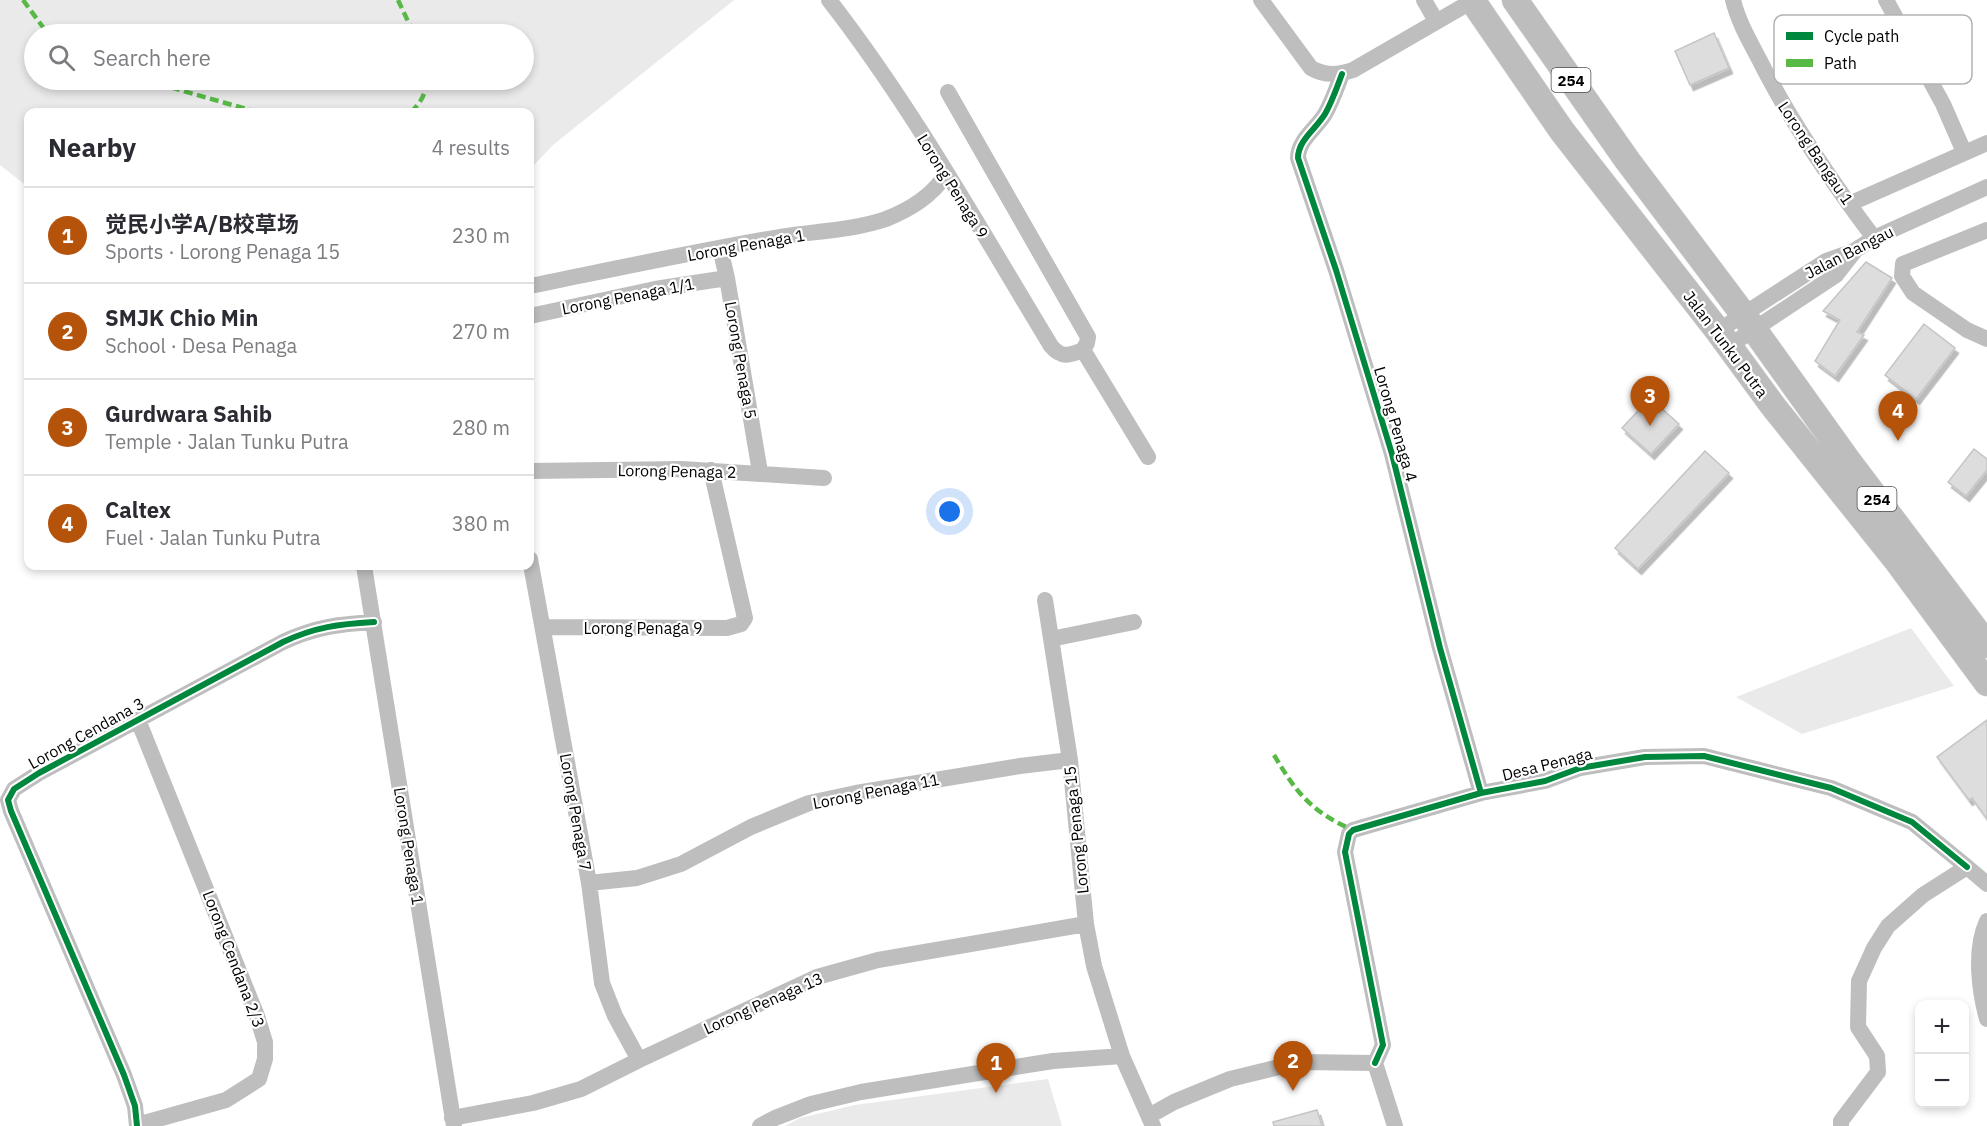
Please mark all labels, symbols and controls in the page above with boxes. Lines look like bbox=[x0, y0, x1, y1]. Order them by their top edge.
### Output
legend bbox=[1774, 15, 1972, 84]
search box bbox=[24, 24, 534, 90]
text: Cycle path bbox=[1824, 26, 1899, 46]
icon: search bbox=[45, 41, 78, 74]
text: Search here bbox=[93, 43, 211, 72]
text: Path bbox=[1824, 53, 1857, 73]
road number: 254 bbox=[1552, 68, 1590, 92]
street label: Lorong Bangau 1 bbox=[1774, 98, 1858, 208]
text: Nearby bbox=[48, 130, 136, 164]
street label: Lorong Penaga 9 bbox=[913, 130, 993, 242]
text: 4 results bbox=[432, 134, 510, 161]
text: 觉民小学A/B校草场 bbox=[105, 209, 299, 238]
street label: Jalan Bangau bbox=[1801, 221, 1897, 283]
text: 1 bbox=[62, 222, 74, 249]
text: 230 m bbox=[452, 222, 510, 249]
street label: Lorong Penaga 1 bbox=[686, 225, 806, 265]
text: Sports · Lorong Penaga 15 bbox=[105, 238, 340, 265]
street label: Lorong Penaga 1/1 bbox=[560, 273, 696, 319]
street label: Jalan Tunku Putra bbox=[1679, 287, 1773, 402]
street label: Lorong Penaga 5 bbox=[721, 300, 761, 420]
text: SMJK Chio Min bbox=[105, 303, 258, 332]
text: 2 bbox=[62, 318, 74, 345]
text: 270 m bbox=[452, 318, 510, 345]
text: School · Desa Penaga bbox=[105, 332, 297, 359]
street label: Lorong Penaga 4 bbox=[1370, 364, 1422, 484]
pin: 3 bbox=[1630, 376, 1670, 426]
pin: 4 bbox=[1878, 392, 1918, 441]
text: Gurdwara Sahib bbox=[105, 399, 272, 428]
text: 3 bbox=[62, 414, 74, 441]
text: 280 m bbox=[452, 414, 510, 441]
text: Temple · Jalan Tunku Putra bbox=[105, 428, 349, 455]
street label: Lorong Penaga 2 bbox=[617, 460, 737, 482]
road number: 254 bbox=[1858, 487, 1896, 511]
text: Caltex bbox=[105, 495, 171, 524]
your location bbox=[935, 497, 964, 526]
text: 4 bbox=[62, 510, 74, 537]
text: 380 m bbox=[452, 510, 510, 537]
text: Fuel · Jalan Tunku Putra bbox=[105, 524, 321, 551]
street label: Lorong Penaga 9 bbox=[584, 618, 703, 638]
street label: Lorong Cendana 3 bbox=[25, 693, 147, 773]
street label: Desa Penaga bbox=[1500, 743, 1595, 785]
street label: Lorong Penaga 7 bbox=[556, 752, 596, 872]
street label: Lorong Penaga 15 bbox=[1059, 765, 1093, 895]
street label: Lorong Penaga 11 bbox=[811, 769, 941, 813]
street label: Lorong Penaga 1 bbox=[390, 786, 428, 906]
street label: Lorong Cendana 2/3 bbox=[199, 888, 269, 1030]
street label: Lorong Penaga 13 bbox=[700, 968, 826, 1038]
map controls bbox=[1915, 1000, 1969, 1108]
button: + bbox=[1915, 1000, 1969, 1054]
pin: 2 bbox=[1274, 1042, 1312, 1091]
pin: 1 bbox=[976, 1044, 1016, 1093]
button: − bbox=[1915, 1054, 1969, 1108]

